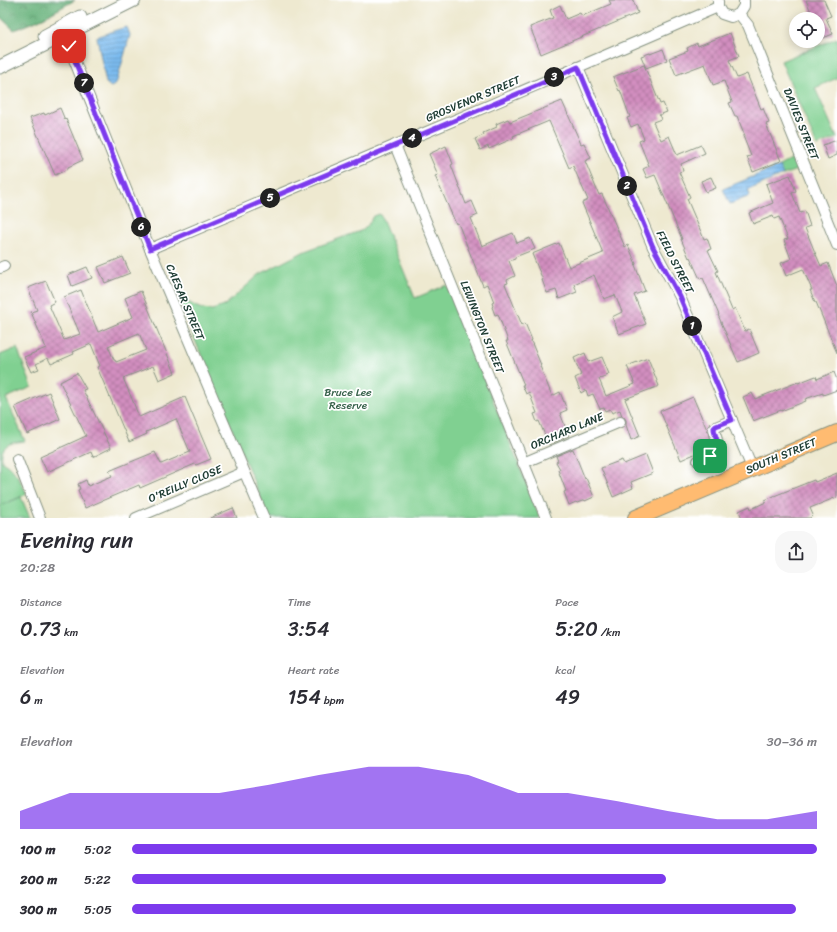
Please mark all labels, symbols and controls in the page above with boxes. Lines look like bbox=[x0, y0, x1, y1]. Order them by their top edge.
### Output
map controls bbox=[789, 12, 825, 48]
button: locate bbox=[789, 12, 825, 48]
pin bbox=[52, 29, 86, 63]
icon: check bbox=[58, 35, 80, 57]
pin: 3 bbox=[544, 67, 564, 87]
text: 3 bbox=[551, 67, 557, 86]
street label: GROSVENOR STREET bbox=[423, 70, 524, 127]
pin: 7 bbox=[74, 73, 94, 93]
text: 7 bbox=[81, 73, 87, 92]
street label: DAVIES STREET bbox=[778, 85, 824, 164]
pin: 4 bbox=[402, 128, 422, 148]
text: 4 bbox=[409, 128, 415, 147]
pin: 2 bbox=[617, 176, 637, 196]
text: 2 bbox=[624, 176, 630, 195]
pin: 5 bbox=[260, 188, 280, 208]
text: 5 bbox=[267, 188, 273, 207]
pin: 6 bbox=[131, 217, 151, 237]
text: 6 bbox=[138, 217, 144, 236]
street label: FIELD STREET bbox=[651, 227, 699, 298]
street label: CAESAR STREET bbox=[160, 261, 210, 344]
street label: LEWINGTON STREET bbox=[455, 278, 510, 377]
pin: 1 bbox=[682, 316, 702, 336]
text: 1 bbox=[690, 316, 694, 335]
park label: Bruce Lee Reserve bbox=[324, 383, 372, 415]
street label: ORCHARD LANE bbox=[528, 407, 607, 455]
street label: SOUTH STREET bbox=[743, 432, 820, 479]
pin bbox=[693, 439, 727, 473]
icon: arrive bbox=[699, 445, 721, 467]
street label: O'REILLY CLOSE bbox=[145, 460, 226, 508]
text: Evening run bbox=[20, 521, 133, 560]
button: share bbox=[775, 531, 817, 573]
text: 20:28 bbox=[20, 556, 55, 579]
text: Distance bbox=[20, 593, 62, 612]
text: Time bbox=[288, 593, 311, 612]
text: Pace bbox=[555, 593, 579, 612]
text: 0.73 bbox=[20, 612, 61, 647]
text: 3:54 bbox=[288, 612, 329, 647]
text: 5:20 bbox=[555, 612, 598, 647]
text: km bbox=[61, 623, 78, 642]
text: /km bbox=[598, 623, 620, 642]
text: Elevation bbox=[20, 661, 65, 680]
text: Heart rate bbox=[288, 661, 339, 680]
text: kcal bbox=[555, 661, 575, 680]
text: 6 bbox=[20, 680, 31, 715]
text: 154 bbox=[288, 680, 321, 715]
text: 49 bbox=[555, 680, 580, 715]
text: m bbox=[31, 691, 43, 710]
text: bpm bbox=[321, 691, 344, 710]
text: Elevation bbox=[20, 730, 73, 753]
text: 30–36 m bbox=[766, 730, 817, 753]
text: 100 m bbox=[20, 838, 55, 861]
text: 5:02 bbox=[84, 838, 112, 861]
text: 200 m bbox=[20, 868, 57, 891]
text: 5:22 bbox=[84, 868, 111, 891]
text: 300 m bbox=[20, 898, 57, 921]
text: 5:05 bbox=[84, 898, 112, 921]

